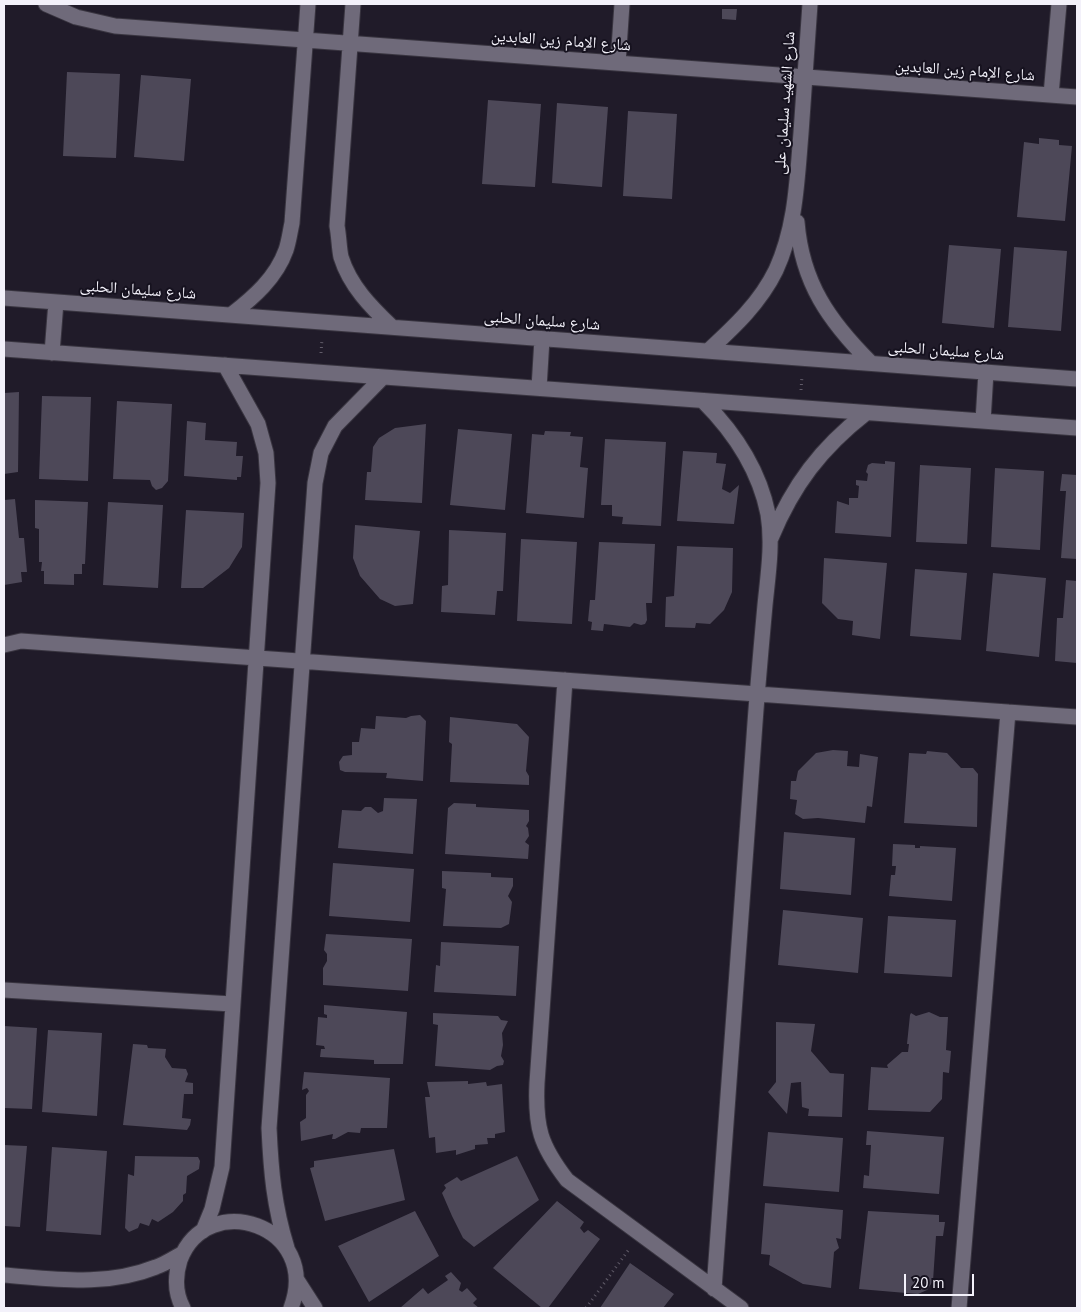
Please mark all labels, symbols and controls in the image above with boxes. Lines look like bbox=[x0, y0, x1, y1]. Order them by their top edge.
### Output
street label: شارع الإمام زين العابدين bbox=[490, 27, 632, 55]
street label: شارع الشهيد سليمان على bbox=[770, 31, 800, 175]
street label: شارع الإمام زين العابدين bbox=[894, 57, 1036, 85]
street label: شارع سليمان الحلبى bbox=[79, 276, 197, 304]
street label: شارع سليمان الحلبى bbox=[483, 307, 601, 335]
street label: شارع سليمان الحلبى bbox=[887, 337, 1005, 365]
scale bar bbox=[906, 1264, 976, 1296]
text: 20 m bbox=[912, 1273, 945, 1292]

